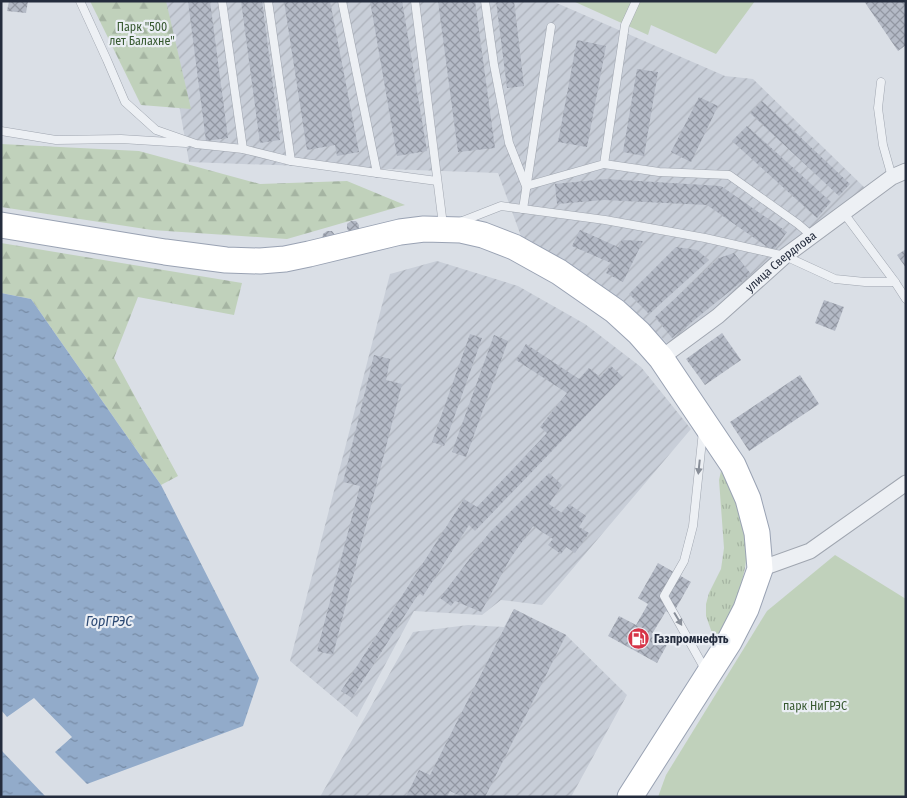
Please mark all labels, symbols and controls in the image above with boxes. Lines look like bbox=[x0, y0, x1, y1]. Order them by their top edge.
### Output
park label: Парк "500 лет Балахне" bbox=[109, 20, 175, 48]
street label: улица Свердлова bbox=[743, 228, 819, 295]
one-way arrow bbox=[695, 460, 703, 476]
water label: ГорГРЭС bbox=[86, 613, 133, 630]
one-way arrow bbox=[673, 613, 682, 626]
fuel station icon: Газпромнефть bbox=[626, 627, 650, 651]
place label: Газпромнефть bbox=[654, 632, 729, 646]
park label: парк НиГРЭС bbox=[783, 699, 847, 713]

